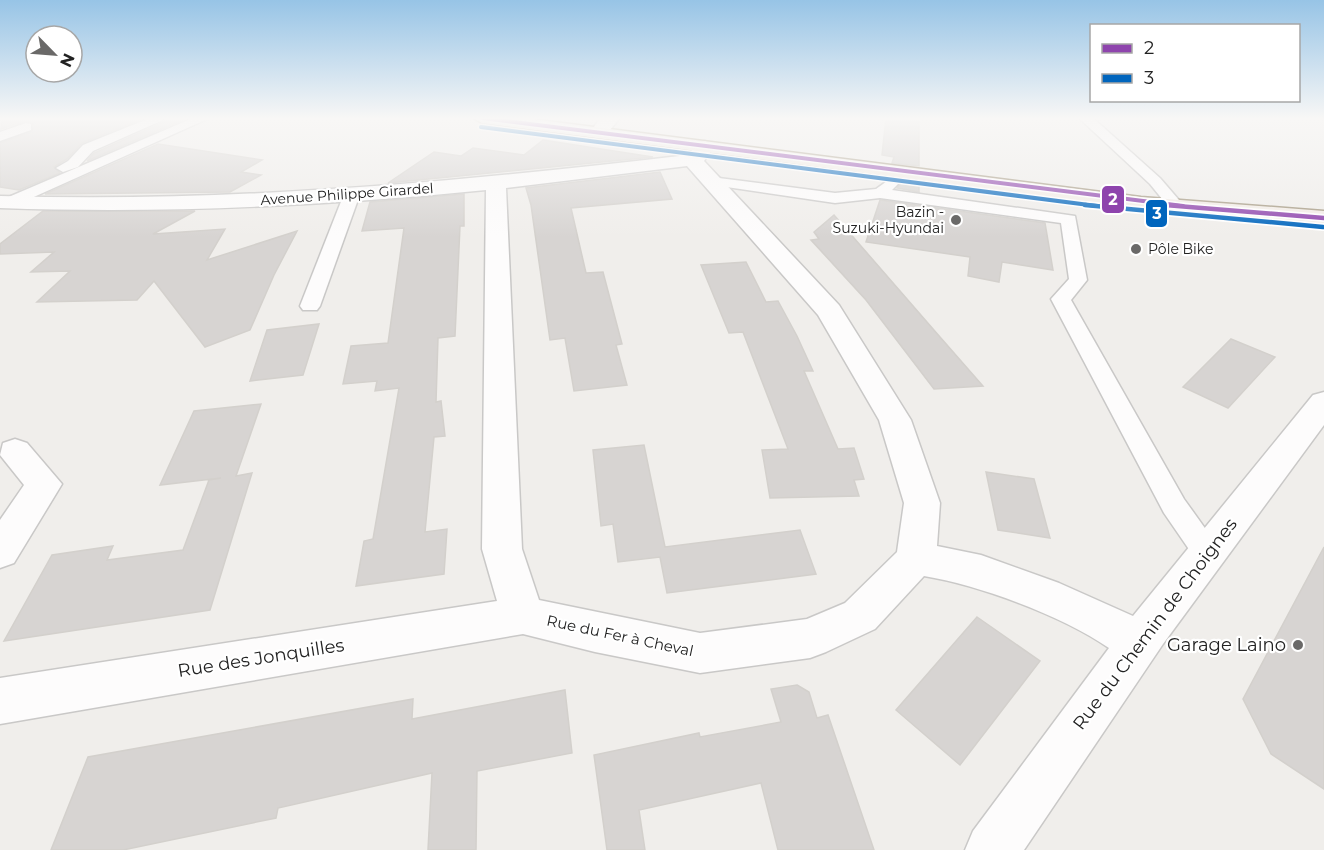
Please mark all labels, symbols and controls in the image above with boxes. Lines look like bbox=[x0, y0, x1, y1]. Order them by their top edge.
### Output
north arrow bbox=[24, 24, 84, 84]
legend bbox=[1090, 24, 1300, 102]
text: 2 bbox=[1144, 37, 1154, 59]
text: N bbox=[56, 50, 78, 70]
text: 3 bbox=[1144, 67, 1154, 89]
street label: Avenue Philippe Girardel bbox=[260, 179, 434, 209]
line badge: 2 bbox=[1101, 185, 1125, 214]
text: 2 bbox=[1108, 190, 1118, 209]
line badge: 3 bbox=[1145, 199, 1168, 228]
place label: Bazin - Suzuki-Hyundai bbox=[833, 203, 944, 237]
text: 3 bbox=[1151, 204, 1162, 223]
marker: Bazin - Suzuki-Hyundai bbox=[949, 213, 963, 227]
place label: Pôle Bike bbox=[1148, 240, 1213, 258]
marker: Pôle Bike bbox=[1129, 242, 1143, 256]
street label: Rue du Chemin de Choignes bbox=[1068, 514, 1242, 734]
street label: Rue du Fer à Cheval bbox=[545, 611, 695, 660]
street label: Rue des Jonquilles bbox=[176, 634, 346, 682]
place label: Garage Laino bbox=[1167, 634, 1286, 656]
marker: Garage Laino bbox=[1291, 638, 1305, 652]

